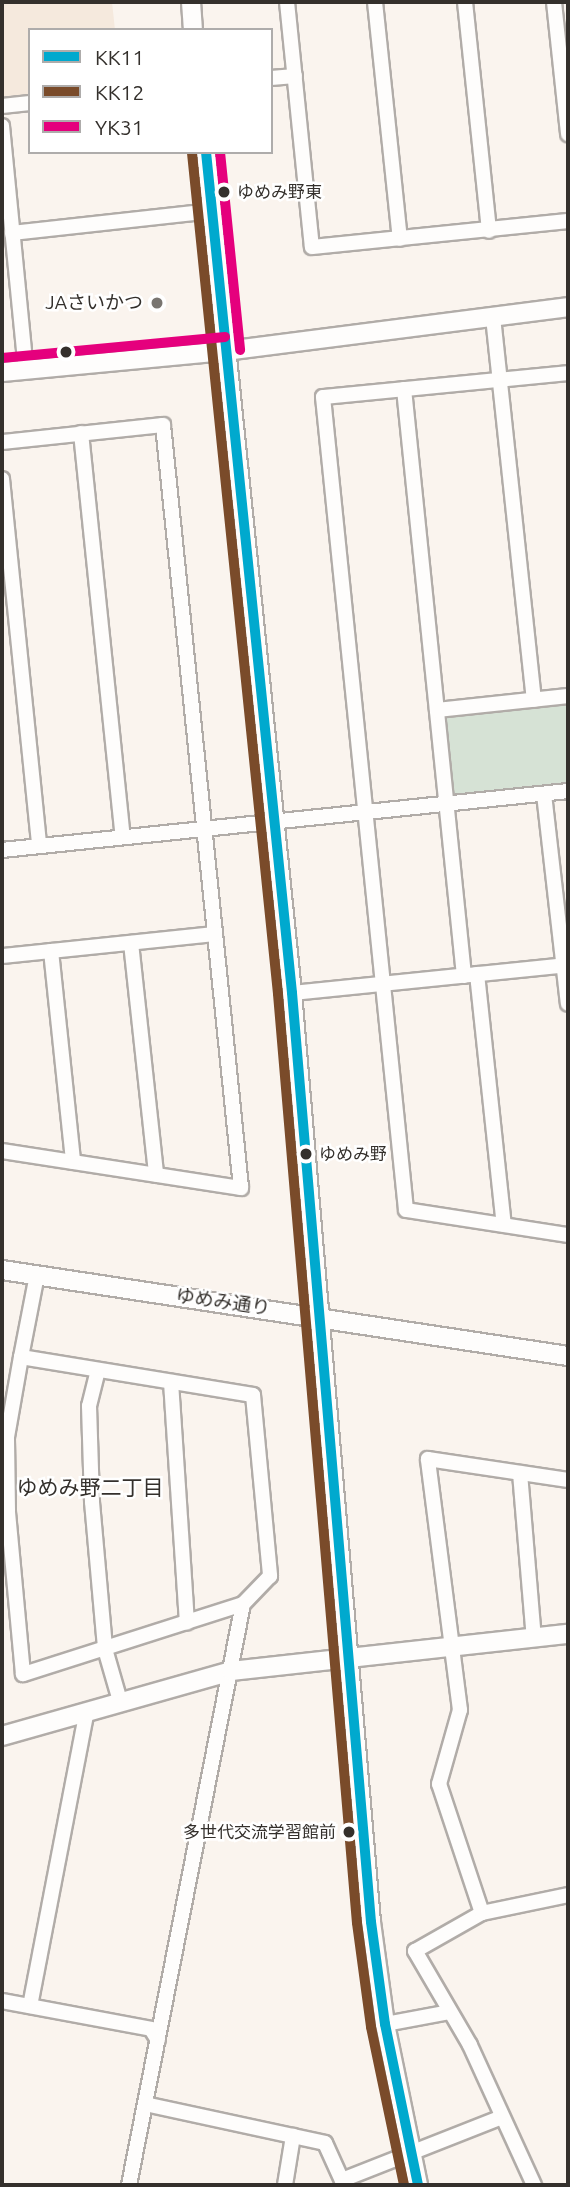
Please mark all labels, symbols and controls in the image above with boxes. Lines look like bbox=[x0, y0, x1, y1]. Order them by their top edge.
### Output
legend bbox=[28, 28, 273, 154]
text: KK11 bbox=[95, 45, 144, 69]
text: KK12 bbox=[95, 80, 144, 104]
text: YK31 bbox=[95, 115, 144, 139]
place label: ゆめみ野東 bbox=[237, 182, 322, 202]
marker: ゆめみ野東 bbox=[217, 185, 231, 199]
place label: JAさいかつ bbox=[45, 292, 143, 314]
marker: JAさいかつ bbox=[149, 295, 165, 311]
unlabelled marker bbox=[59, 345, 73, 359]
place label: ゆめみ野 bbox=[319, 1144, 387, 1164]
marker: ゆめみ野 bbox=[299, 1147, 313, 1161]
street label: ゆめみ通り bbox=[174, 1284, 272, 1320]
district label: ゆめみ野二丁目 bbox=[17, 1474, 163, 1500]
place label: 多世代交流学習館前 bbox=[183, 1822, 336, 1842]
marker: 多世代交流学習館前 bbox=[342, 1825, 356, 1839]

